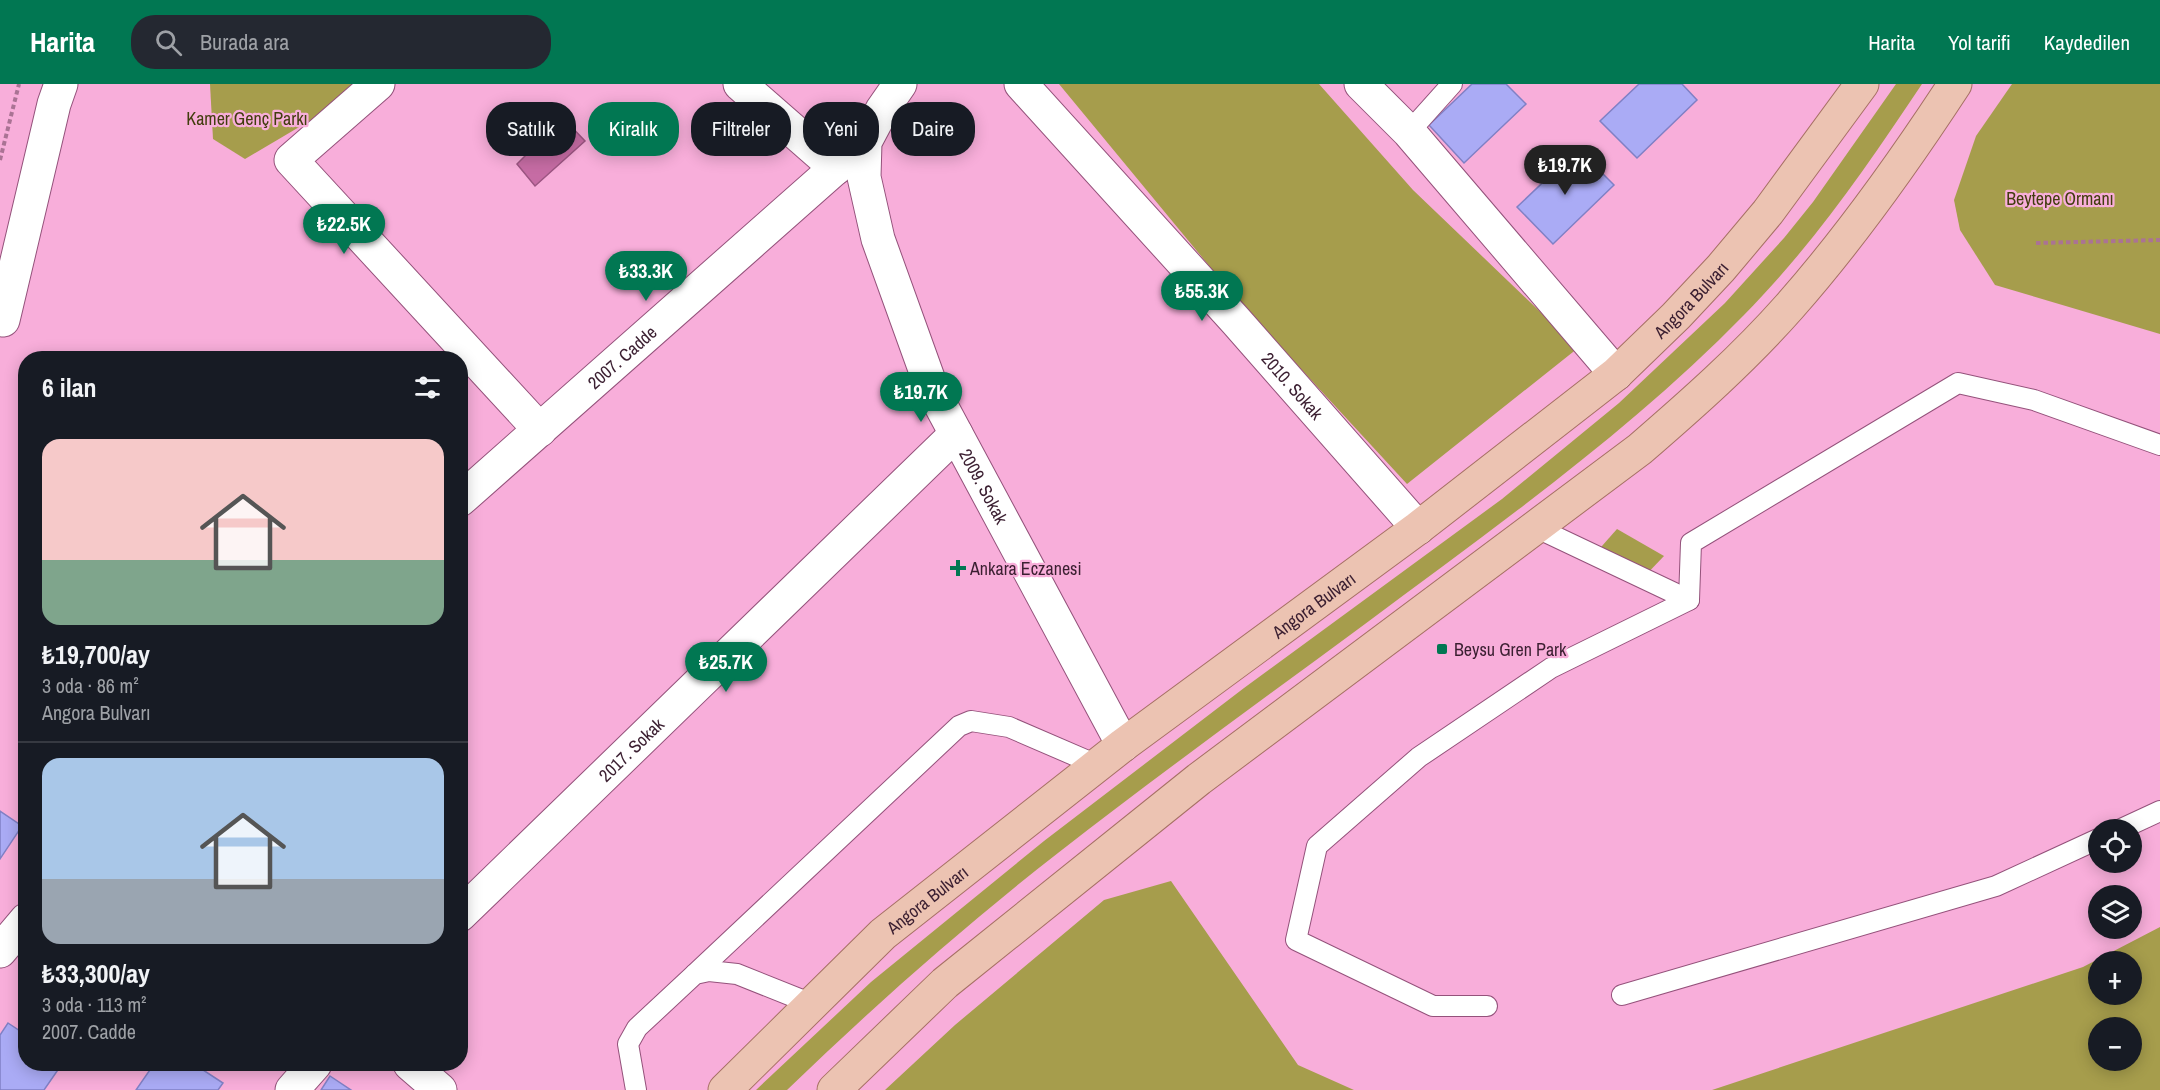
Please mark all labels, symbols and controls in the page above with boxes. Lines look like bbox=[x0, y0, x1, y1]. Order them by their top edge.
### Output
search box bbox=[131, 15, 551, 69]
text: Harita bbox=[30, 23, 95, 61]
icon: search bbox=[152, 26, 185, 59]
text: Burada ara bbox=[200, 27, 289, 57]
text: Harita bbox=[1868, 28, 1915, 57]
text: Yol tarifi bbox=[1948, 28, 2011, 57]
text: Kaydedilen bbox=[2044, 28, 2130, 57]
chip: Satılık bbox=[486, 102, 576, 156]
chip: Kiralık bbox=[588, 102, 679, 156]
chip: Filtreler bbox=[691, 102, 791, 156]
chip: Yeni bbox=[803, 102, 879, 156]
chip: Daire bbox=[891, 102, 975, 156]
park label: Kamer Genç Parkı bbox=[186, 106, 308, 131]
pin: ₺19.7K bbox=[1516, 145, 1614, 196]
text: ₺19.7K bbox=[1538, 151, 1592, 178]
park label: Beytepe Ormanı bbox=[2006, 186, 2114, 211]
pin: ₺22.5K bbox=[295, 204, 393, 255]
text: ₺22.5K bbox=[317, 210, 371, 237]
pin: ₺33.3K bbox=[597, 251, 695, 302]
street label: Angora Bulvarı bbox=[1647, 256, 1734, 344]
text: ₺33.3K bbox=[619, 257, 673, 284]
pin: ₺55.3K bbox=[1153, 271, 1251, 322]
text: ₺55.3K bbox=[1175, 277, 1229, 304]
street label: 2007. Cadde bbox=[582, 320, 662, 394]
street label: 2010. Sokak bbox=[1256, 346, 1330, 425]
text: 6 ilan bbox=[42, 370, 97, 405]
icon: filters bbox=[411, 371, 444, 404]
pin: ₺19.7K bbox=[872, 372, 970, 423]
text: ₺19.7K bbox=[894, 378, 948, 405]
street label: 2009. Sokak bbox=[954, 444, 1015, 529]
icon: home bbox=[189, 478, 297, 586]
place label: Ankara Eczanesi bbox=[969, 556, 1082, 581]
marker: Ankara Eczanesi bbox=[951, 561, 965, 575]
street label: Angora Bulvarı bbox=[1266, 566, 1360, 645]
text: ₺19,700/ay bbox=[42, 637, 150, 672]
place label: Beysu Gren Park bbox=[1454, 637, 1567, 662]
pin: ₺25.7K bbox=[677, 642, 775, 693]
marker: Beysu Gren Park bbox=[1435, 642, 1449, 656]
text: ₺25.7K bbox=[699, 648, 753, 675]
text: 3 oda · 86 m² bbox=[42, 672, 139, 699]
text: Angora Bulvarı bbox=[42, 699, 150, 726]
street label: 2017. Sokak bbox=[593, 711, 669, 787]
icon: home bbox=[189, 797, 297, 905]
map controls bbox=[2088, 819, 2142, 1071]
button: locate bbox=[2088, 819, 2142, 873]
street label: Angora Bulvarı bbox=[880, 859, 973, 940]
button: layers bbox=[2088, 885, 2142, 939]
button: + bbox=[2088, 951, 2142, 1005]
text: ₺33,300/ay bbox=[42, 956, 150, 991]
text: 3 oda · 113 m² bbox=[42, 991, 147, 1018]
button: − bbox=[2088, 1017, 2142, 1071]
text: 2007. Cadde bbox=[42, 1018, 136, 1045]

